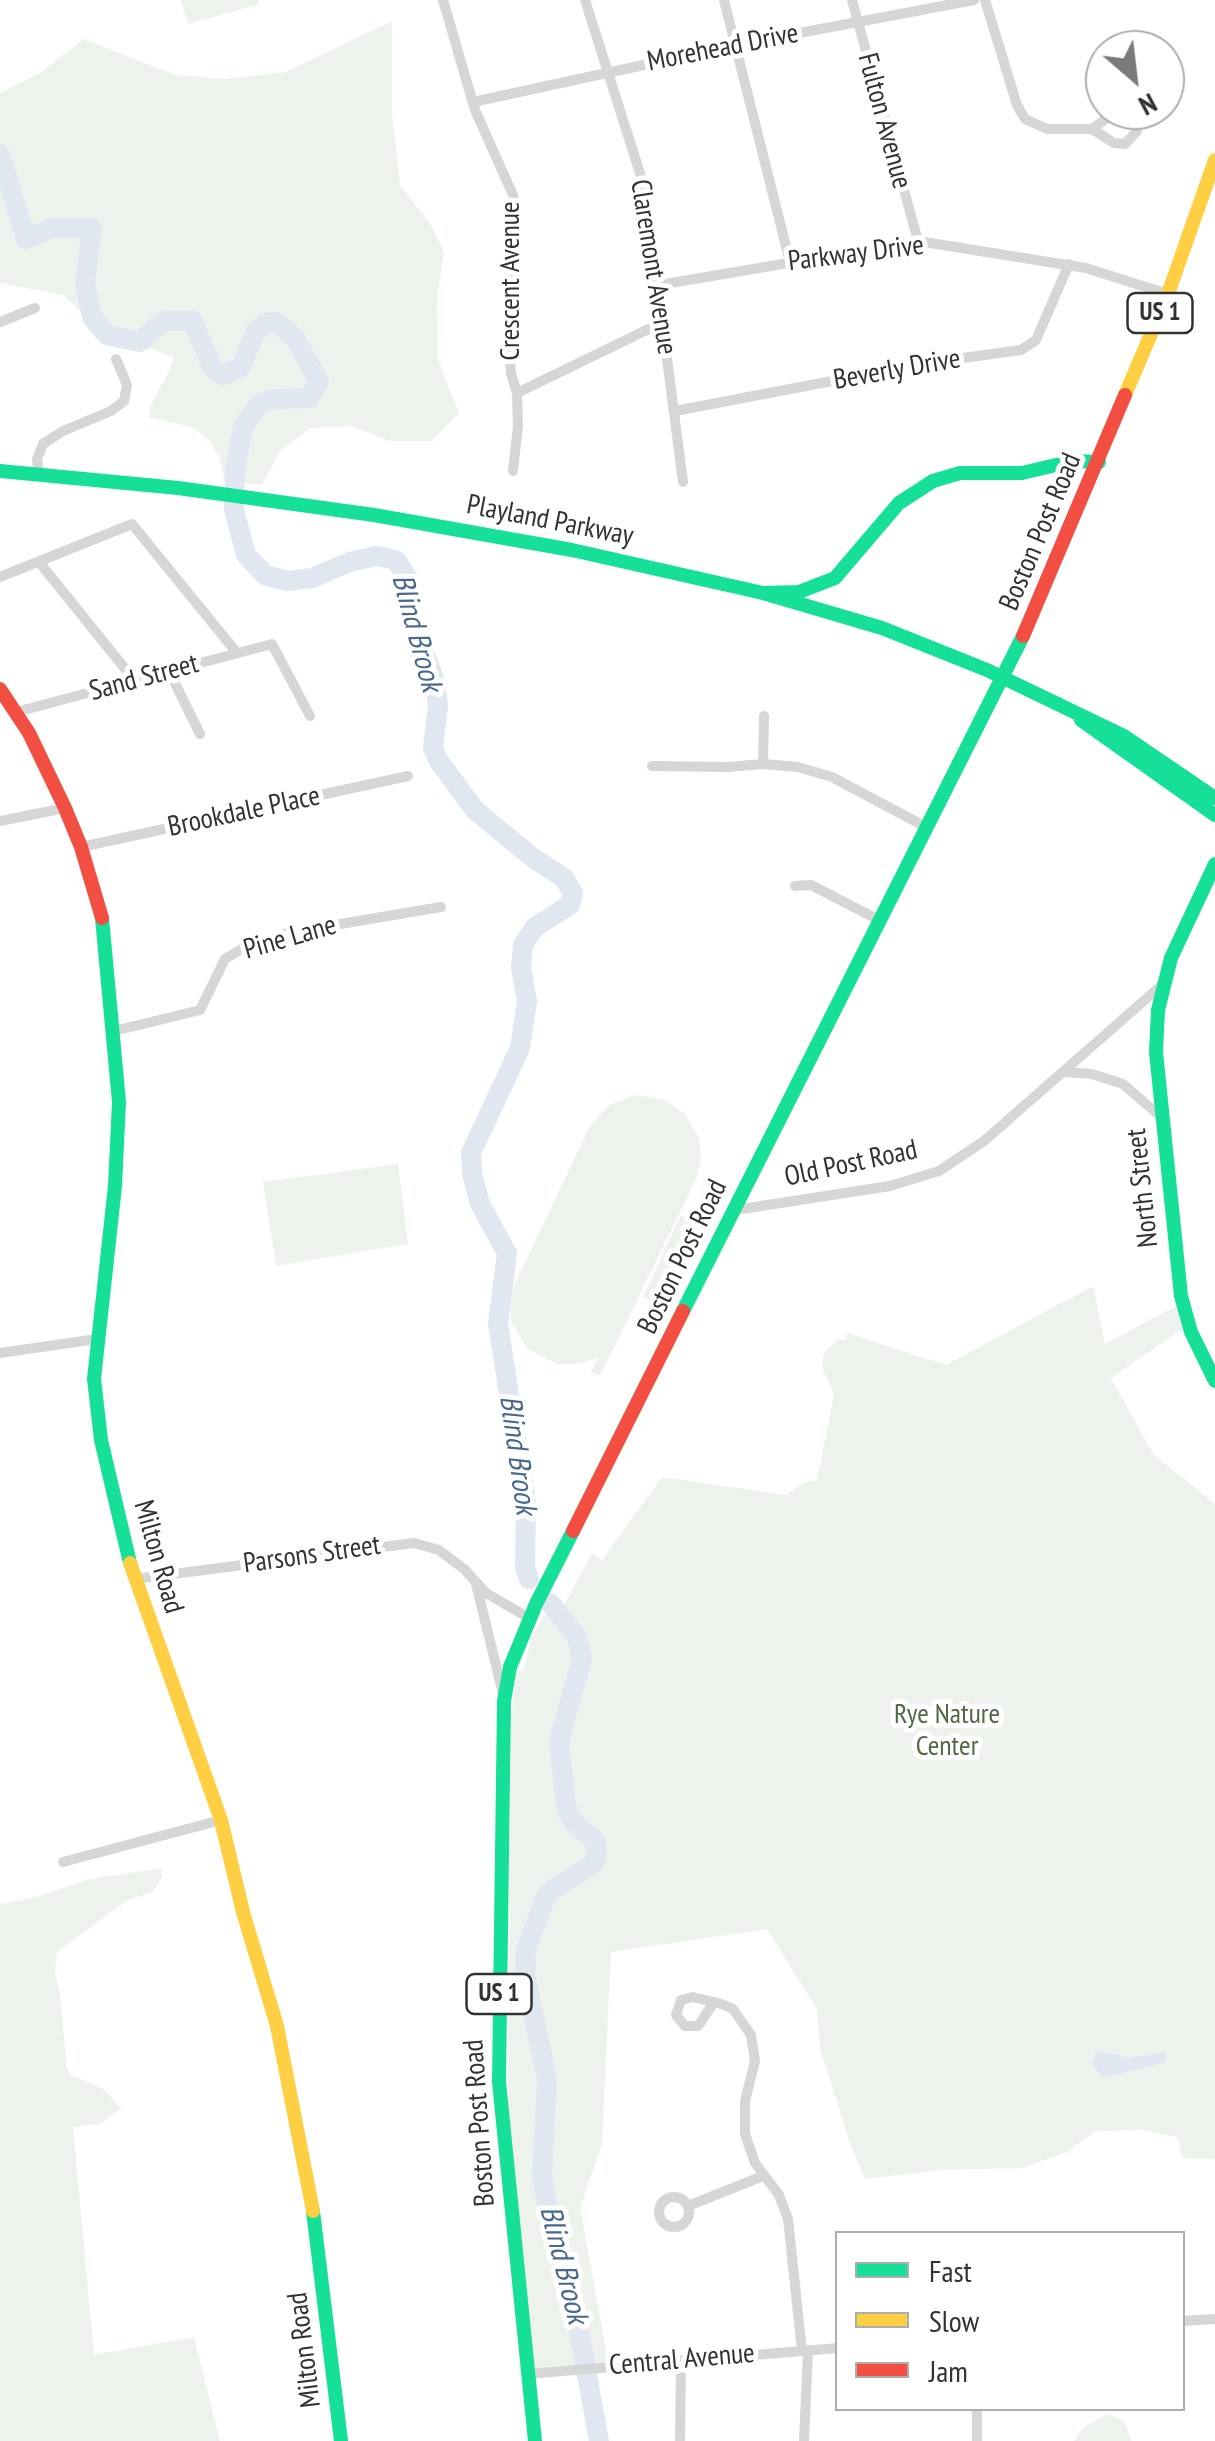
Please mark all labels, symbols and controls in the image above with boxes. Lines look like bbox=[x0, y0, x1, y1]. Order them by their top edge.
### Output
street label: Morehead Drive bbox=[645, 17, 801, 79]
north arrow bbox=[1085, 30, 1185, 130]
street label: Fulton Avenue bbox=[850, 50, 918, 192]
text: N bbox=[1133, 85, 1164, 125]
street label: Claremont Avenue bbox=[623, 177, 683, 357]
street label: Crescent Avenue bbox=[494, 202, 528, 360]
street label: Parkway Drive bbox=[786, 229, 926, 279]
road number: US 1 bbox=[1128, 293, 1192, 333]
street label: Beverly Drive bbox=[831, 342, 963, 398]
street label: Boston Post Road bbox=[993, 448, 1089, 616]
street label: Playland Parkway bbox=[464, 488, 636, 554]
water label: Blind Brook bbox=[383, 570, 449, 696]
street label: Sand Street bbox=[86, 647, 202, 709]
street label: Brookdale Place bbox=[165, 779, 323, 845]
street label: Pine Lane bbox=[240, 909, 340, 967]
street label: North Street bbox=[1120, 1127, 1166, 1249]
street label: Old Post Road bbox=[782, 1134, 920, 1194]
street label: Boston Post Road bbox=[631, 1174, 735, 1340]
water label: Blind Brook bbox=[491, 1393, 543, 1517]
street label: Milton Road bbox=[126, 1497, 190, 1617]
street label: Parsons Street bbox=[241, 1529, 383, 1581]
park label: Rye Nature Center bbox=[894, 1698, 1000, 1764]
road number: US 1 bbox=[466, 1974, 532, 2014]
street label: Boston Post Road bbox=[457, 2038, 503, 2208]
water label: Blind Brook bbox=[531, 2202, 595, 2328]
legend bbox=[835, 2231, 1185, 2411]
text: Fast bbox=[929, 2251, 972, 2290]
street label: Milton Road bbox=[281, 2290, 329, 2410]
text: Slow bbox=[929, 2301, 979, 2340]
street label: Central Avenue bbox=[608, 2337, 756, 2383]
text: Jam bbox=[929, 2351, 968, 2390]

